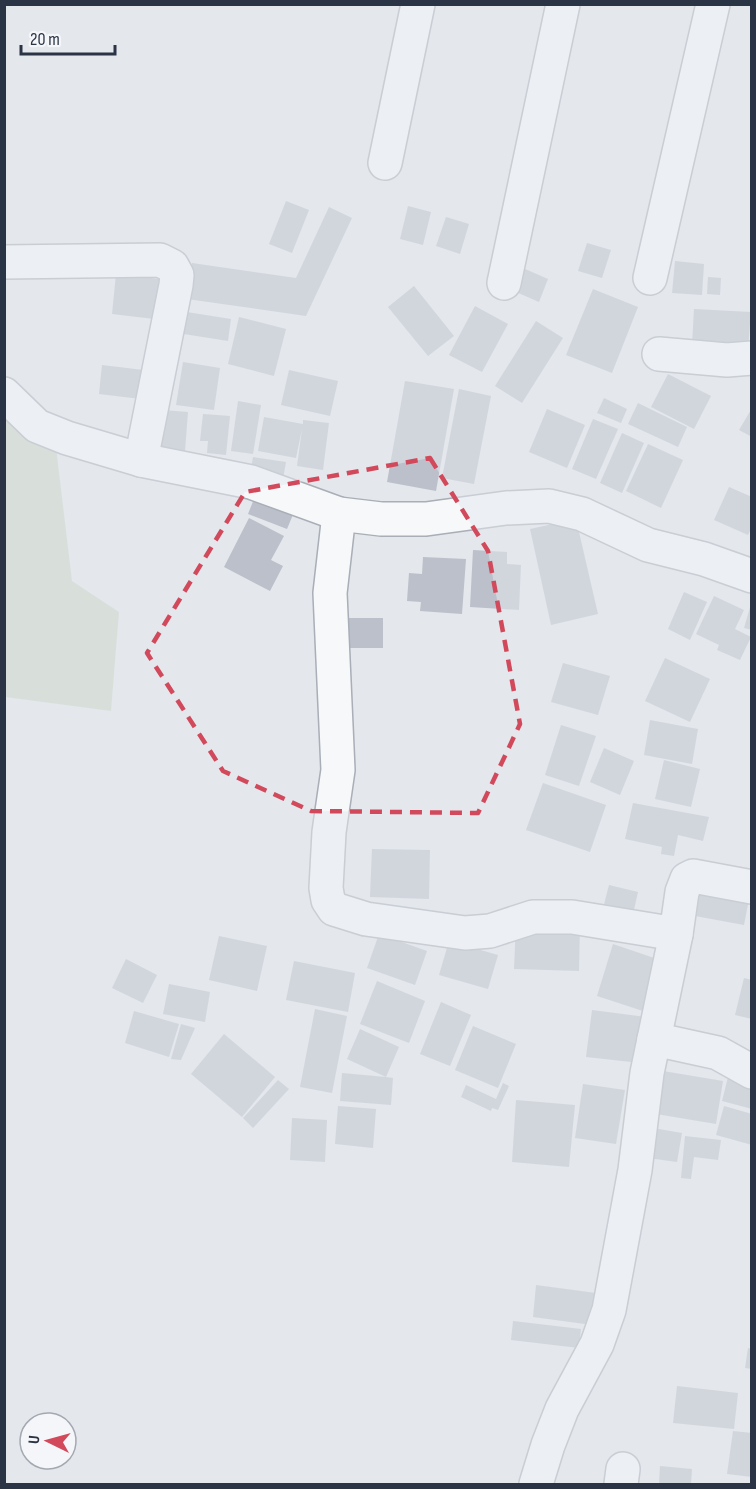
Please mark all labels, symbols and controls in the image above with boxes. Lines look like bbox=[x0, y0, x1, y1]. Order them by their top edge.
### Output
scale bar bbox=[21, 18, 116, 56]
text: 20 m bbox=[30, 29, 60, 50]
north arrow bbox=[18, 1411, 78, 1471]
text: U bbox=[25, 1435, 44, 1445]

